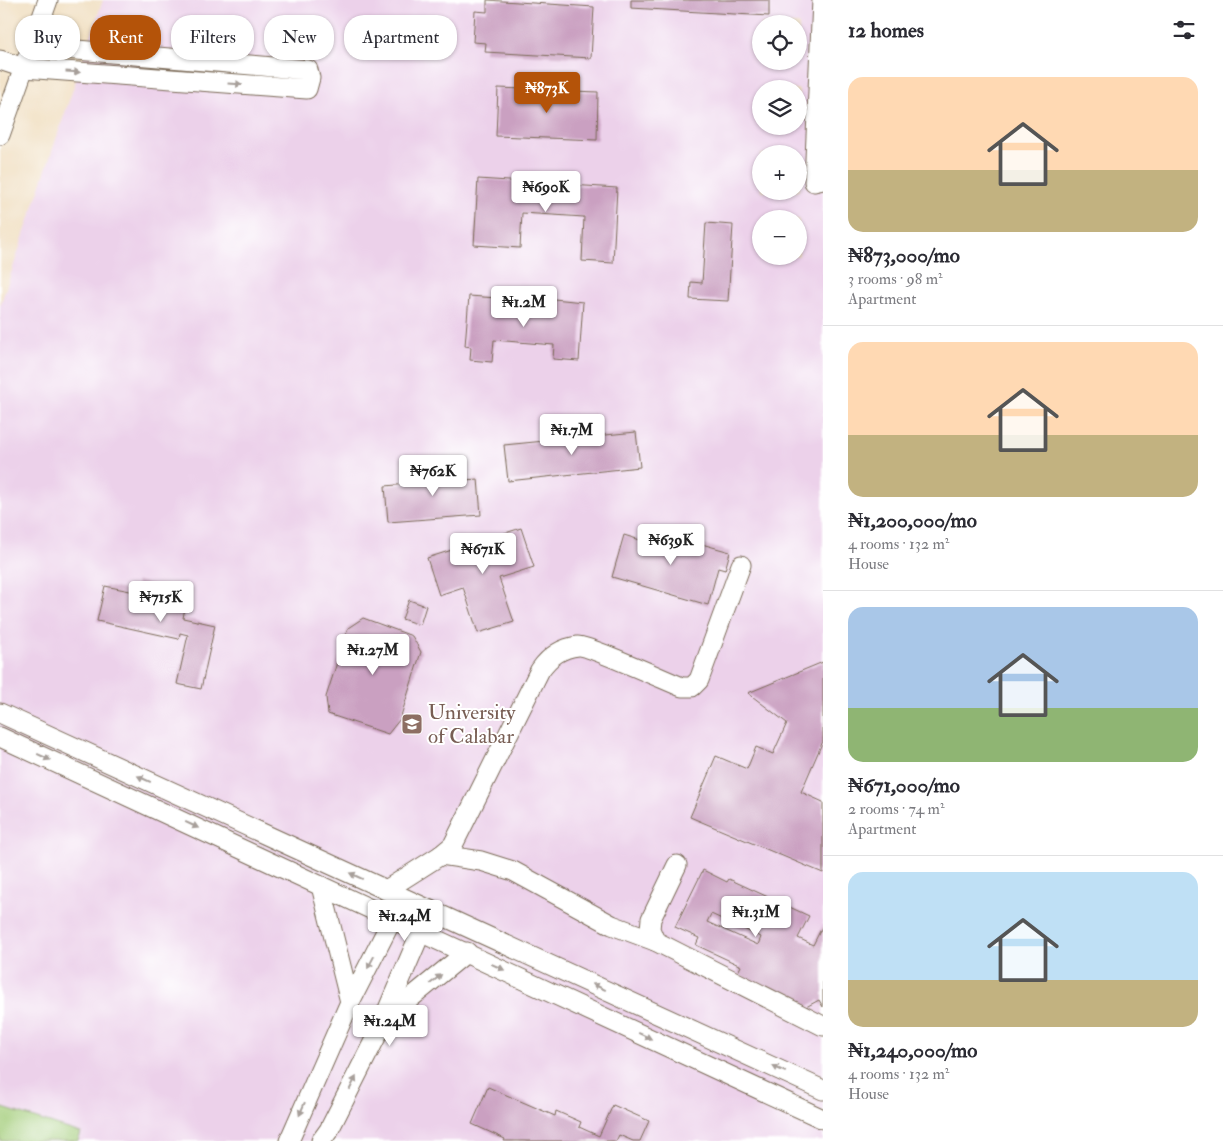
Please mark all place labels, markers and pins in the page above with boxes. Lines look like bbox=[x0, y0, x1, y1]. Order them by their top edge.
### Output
pin: ₦873K bbox=[512, 72, 582, 114]
pin: ₦690K bbox=[511, 170, 581, 213]
pin: ₦1.2M bbox=[489, 286, 559, 328]
pin: ₦1.7M bbox=[537, 414, 607, 456]
pin: ₦762K bbox=[398, 454, 468, 497]
pin: ₦639K bbox=[636, 524, 706, 566]
pin: ₦671K bbox=[448, 532, 518, 575]
pin: ₦715K bbox=[126, 580, 196, 623]
pin: ₦1.27M bbox=[332, 634, 414, 676]
place label: University of Calabar bbox=[428, 699, 516, 750]
school or university icon: University of Calabar bbox=[400, 712, 424, 736]
pin: ₦1.31M bbox=[715, 896, 797, 938]
pin: ₦1.24M bbox=[364, 900, 446, 942]
pin: ₦1.24M bbox=[349, 1004, 431, 1047]

